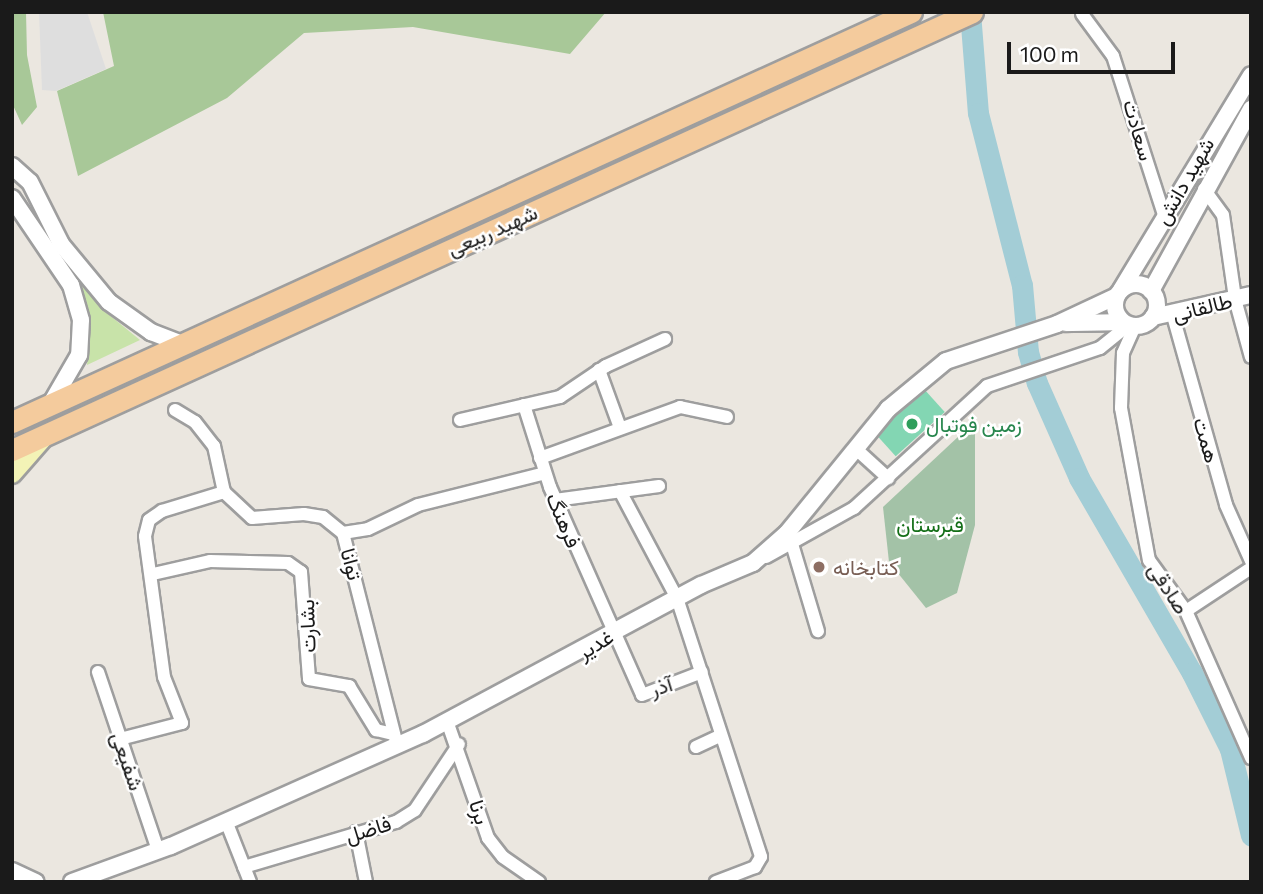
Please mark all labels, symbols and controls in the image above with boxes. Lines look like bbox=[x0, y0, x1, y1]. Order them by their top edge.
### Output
scale bar bbox=[1011, 28, 1179, 72]
text: 100 m bbox=[1020, 41, 1079, 66]
street label: سعادت bbox=[1118, 96, 1160, 164]
street label: شهید دانش bbox=[1149, 133, 1219, 229]
street label: شهید ربیعی bbox=[443, 199, 541, 261]
street label: طالقانی bbox=[1169, 287, 1235, 327]
place label: زمین فوتبال bbox=[926, 411, 1022, 437]
street label: همت bbox=[1189, 414, 1225, 466]
marker: زمین فوتبال bbox=[904, 416, 920, 432]
street label: فرهنگ bbox=[541, 489, 587, 551]
park label: قبرستان bbox=[896, 511, 964, 537]
street label: توانا bbox=[336, 545, 368, 583]
place label: کتابخانه bbox=[833, 554, 899, 580]
street label: صادقی bbox=[1143, 558, 1195, 618]
marker: کتابخانه bbox=[811, 559, 827, 575]
street label: بشارت bbox=[293, 599, 321, 653]
street label: غدیر bbox=[572, 624, 618, 664]
street label: آذر bbox=[647, 671, 675, 701]
street label: شفیعی bbox=[106, 728, 150, 794]
street label: برنا bbox=[464, 797, 496, 827]
street label: فاضل bbox=[342, 810, 394, 848]

